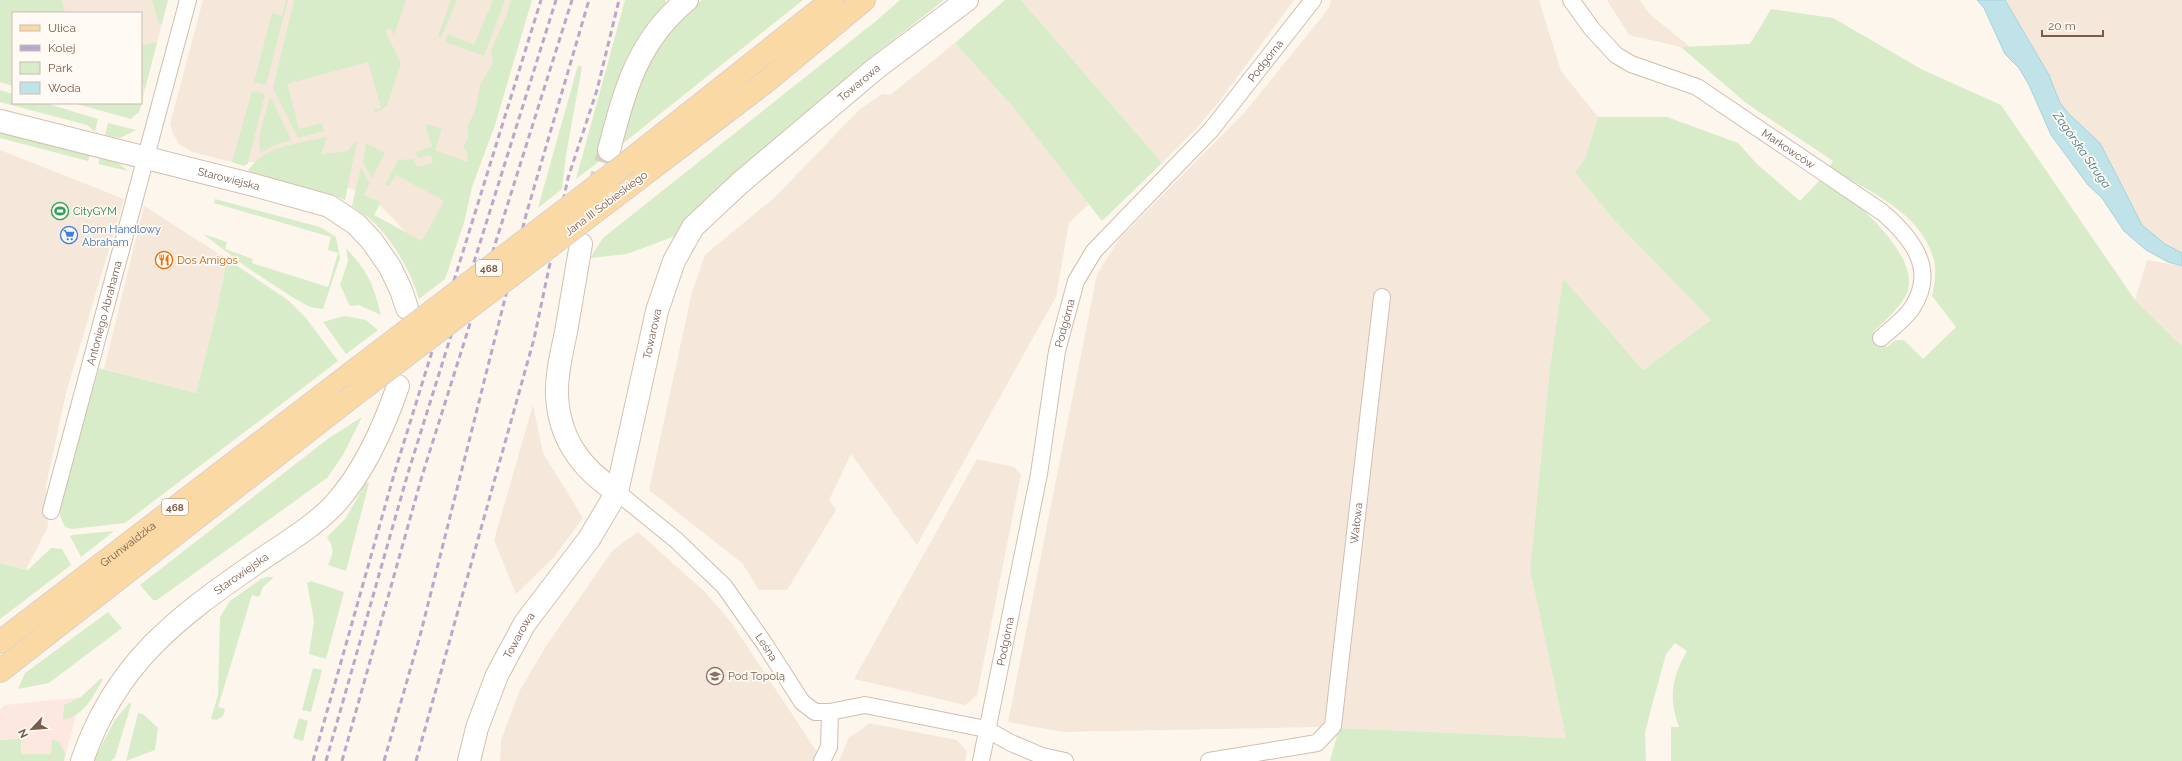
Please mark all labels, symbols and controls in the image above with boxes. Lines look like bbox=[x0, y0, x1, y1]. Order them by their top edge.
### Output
legend bbox=[12, 12, 142, 104]
scale bar bbox=[2042, 12, 2103, 38]
text: 20 m bbox=[2048, 19, 2076, 33]
text: Ulica bbox=[48, 21, 76, 35]
street label: Podgórna bbox=[1245, 37, 1286, 85]
text: Kolej bbox=[48, 41, 76, 55]
text: Park bbox=[48, 61, 73, 75]
street label: Towarowa bbox=[835, 61, 883, 105]
text: Woda bbox=[48, 81, 81, 95]
water label: Zagórska Struga bbox=[2050, 108, 2114, 191]
street label: Markowców bbox=[1759, 127, 1817, 172]
street label: Starowiejska bbox=[196, 165, 261, 193]
street label: Jana III Sobieskiego bbox=[563, 168, 650, 239]
sports icon: CityGYM bbox=[50, 201, 70, 221]
place label: CityGYM bbox=[73, 205, 117, 218]
place label: Dom Handlowy Abraham bbox=[82, 223, 161, 249]
supermarket icon: Dom Handlowy Abraham bbox=[59, 225, 79, 245]
restaurant icon: Dos Amigos bbox=[154, 250, 174, 270]
place label: Dos Amigos bbox=[177, 254, 238, 267]
street label: Antoniego Abrahama bbox=[84, 259, 125, 367]
road number: 468 bbox=[476, 260, 502, 276]
street label: Podgórna bbox=[1052, 298, 1078, 349]
street label: Towarowa bbox=[641, 307, 664, 360]
road number: 468 bbox=[162, 499, 188, 515]
street label: Wałowa bbox=[1348, 502, 1365, 544]
street label: Grunwaldzka bbox=[98, 519, 158, 570]
street label: Starowiejska bbox=[211, 550, 271, 598]
street label: Towarowa bbox=[501, 610, 538, 661]
street label: Podgórna bbox=[994, 616, 1017, 667]
street label: Leśna bbox=[752, 631, 780, 664]
school or university icon: Pod Topolą bbox=[705, 666, 725, 686]
place label: Pod Topolą bbox=[728, 670, 785, 683]
north arrow bbox=[12, 709, 52, 749]
text: N bbox=[16, 727, 31, 740]

